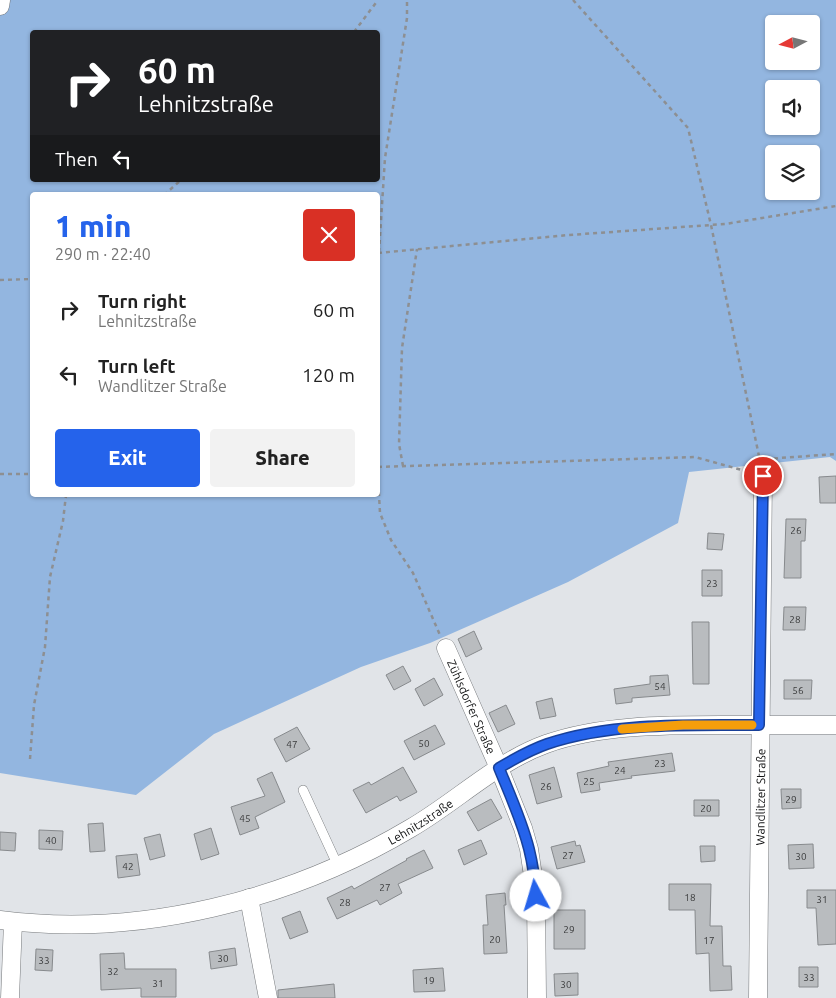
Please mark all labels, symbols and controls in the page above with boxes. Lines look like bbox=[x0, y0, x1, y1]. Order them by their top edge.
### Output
north arrow bbox=[765, 15, 820, 70]
map controls bbox=[765, 15, 820, 200]
icon: right bbox=[55, 50, 120, 115]
text: 60 m bbox=[138, 50, 216, 90]
button: sound bbox=[765, 80, 820, 135]
text: Lehnitzstraße bbox=[138, 91, 274, 116]
icon: left bbox=[108, 145, 136, 173]
button: layers bbox=[765, 145, 820, 200]
text: Then bbox=[55, 148, 98, 170]
text: 1 min bbox=[55, 209, 131, 243]
button: close bbox=[303, 209, 355, 261]
text: 290 m · 22:40 bbox=[55, 245, 151, 263]
text: Turn right bbox=[98, 290, 186, 312]
icon: right bbox=[55, 296, 83, 324]
text: 60 m bbox=[313, 299, 355, 321]
text: Lehnitzstraße bbox=[98, 312, 197, 330]
text: Turn left bbox=[98, 355, 176, 377]
icon: left bbox=[55, 361, 83, 389]
text: 120 m bbox=[302, 364, 355, 386]
text: Wandlitzer Straße bbox=[98, 377, 227, 395]
button: Exit bbox=[55, 429, 200, 487]
button: Share bbox=[210, 429, 355, 487]
pin bbox=[742, 455, 784, 497]
icon: arrive bbox=[749, 462, 777, 490]
house number: 26 bbox=[790, 525, 802, 536]
house number: 23 bbox=[706, 578, 718, 589]
house number: 28 bbox=[789, 614, 801, 625]
street label: Zühlsdorfer Straße bbox=[445, 657, 498, 756]
house number: 54 bbox=[654, 681, 666, 692]
house number: 56 bbox=[792, 685, 804, 696]
house number: 50 bbox=[418, 738, 430, 749]
house number: 47 bbox=[286, 739, 298, 750]
street label: Wandlitzer Straße bbox=[753, 749, 767, 845]
house number: 23 bbox=[654, 758, 666, 769]
house number: 24 bbox=[614, 765, 626, 776]
house number: 25 bbox=[583, 776, 595, 787]
house number: 26 bbox=[540, 781, 552, 792]
house number: 29 bbox=[785, 794, 797, 805]
street label: Lehnitzstraße bbox=[385, 796, 455, 846]
house number: 20 bbox=[700, 803, 712, 814]
house number: 45 bbox=[239, 813, 251, 824]
house number: 40 bbox=[45, 835, 57, 846]
house number: 27 bbox=[562, 850, 574, 861]
house number: 30 bbox=[795, 851, 807, 862]
house number: 42 bbox=[122, 861, 134, 872]
position arrow bbox=[509, 869, 561, 921]
house number: 27 bbox=[379, 882, 391, 893]
house number: 18 bbox=[684, 892, 696, 903]
house number: 31 bbox=[816, 894, 828, 905]
house number: 28 bbox=[339, 897, 351, 908]
house number: 29 bbox=[563, 924, 575, 935]
house number: 20 bbox=[489, 934, 501, 945]
house number: 17 bbox=[703, 935, 715, 946]
house number: 30 bbox=[217, 953, 229, 964]
house number: 33 bbox=[38, 955, 50, 966]
house number: 32 bbox=[107, 966, 119, 977]
house number: 33 bbox=[803, 972, 815, 983]
house number: 19 bbox=[423, 975, 435, 986]
house number: 31 bbox=[152, 978, 164, 989]
house number: 30 bbox=[560, 979, 572, 990]

